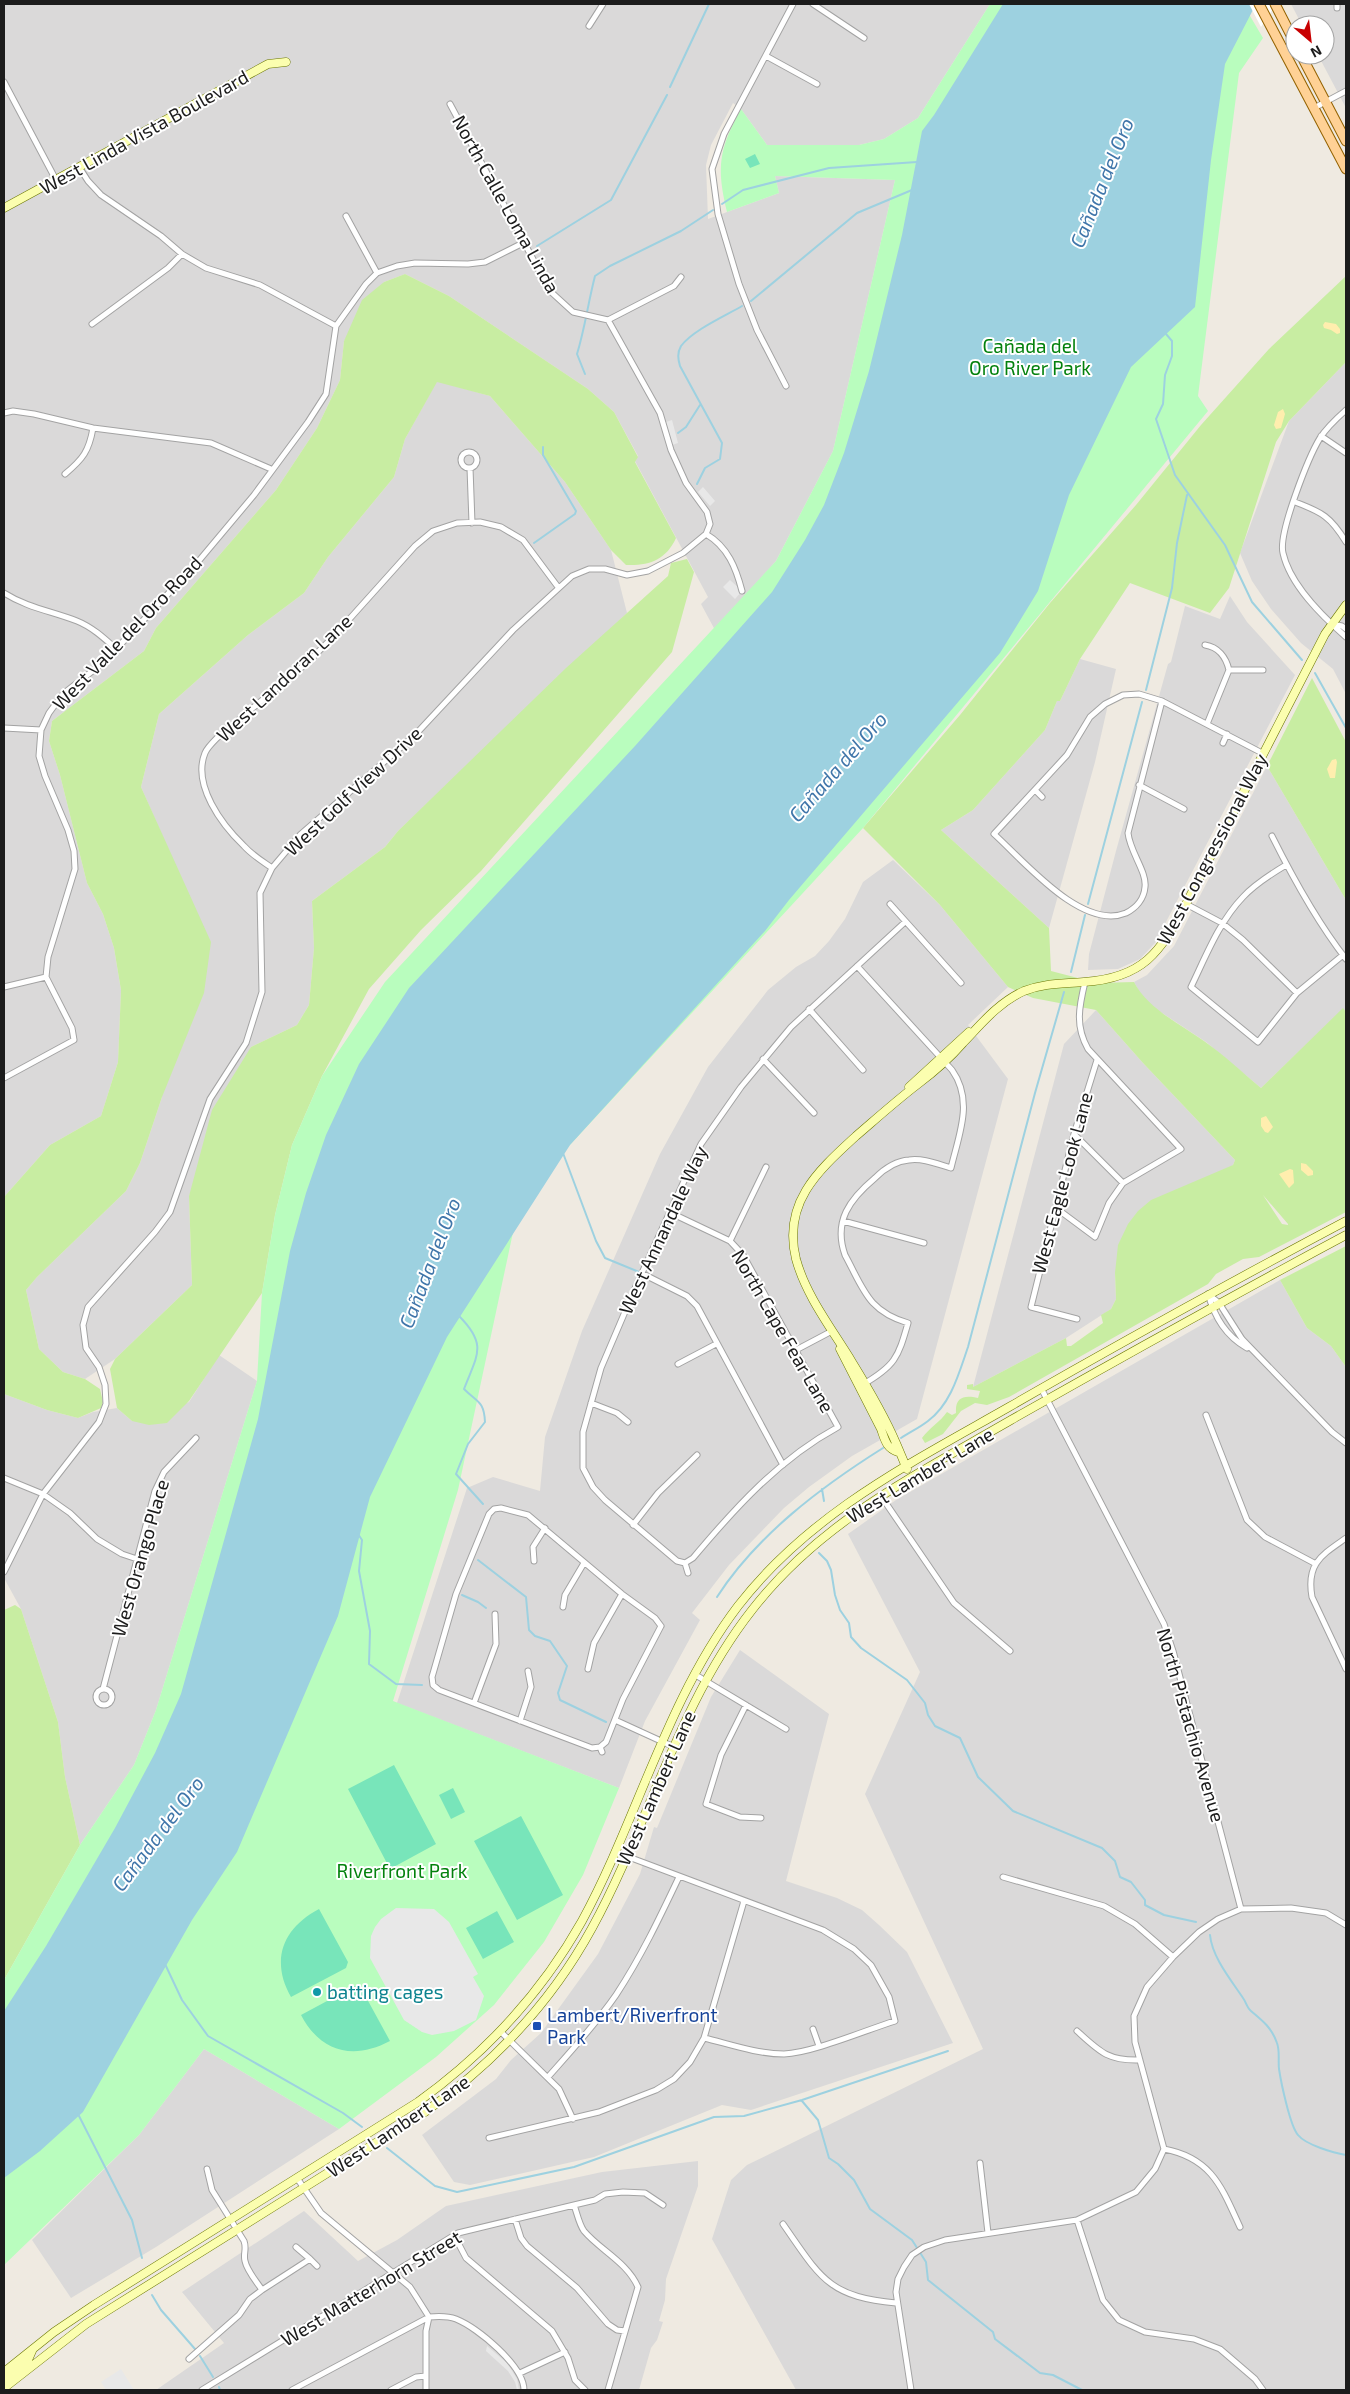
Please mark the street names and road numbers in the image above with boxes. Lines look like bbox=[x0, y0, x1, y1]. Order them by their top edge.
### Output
street label: West Linda Vista Boulevard bbox=[35, 64, 252, 199]
street label: North Calle Loma Linda bbox=[448, 111, 565, 297]
street label: West Valle del Oro Road bbox=[47, 551, 206, 714]
street label: West Landoran Lane bbox=[211, 609, 356, 746]
street label: West Golf View Drive bbox=[279, 721, 426, 860]
street label: West Congressional Way bbox=[1151, 749, 1272, 948]
street label: West Eagle Look Lane bbox=[1026, 1089, 1097, 1276]
street label: West Annandale Way bbox=[613, 1142, 712, 1318]
street label: North Cape Fear Lane bbox=[727, 1245, 840, 1416]
street label: West Lambert Lane bbox=[842, 1422, 997, 1528]
street label: West Orango Place bbox=[106, 1476, 173, 1639]
street label: North Pistachio Avenue bbox=[1153, 1625, 1230, 1825]
street label: West Lambert Lane bbox=[611, 1707, 700, 1869]
street label: West Lambert Lane bbox=[322, 2069, 474, 2182]
street label: West Matterhorn Street bbox=[277, 2225, 465, 2350]

